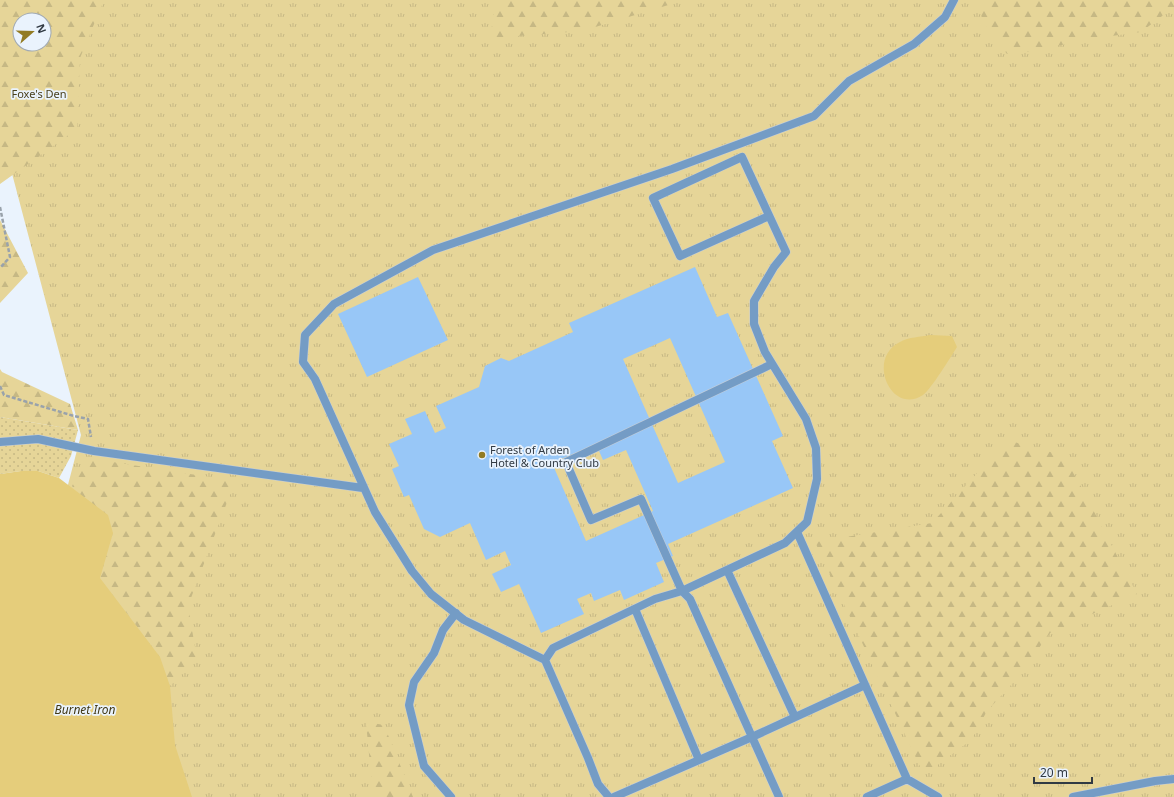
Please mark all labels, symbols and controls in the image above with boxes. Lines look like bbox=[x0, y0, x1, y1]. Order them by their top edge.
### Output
north arrow bbox=[12, 12, 52, 52]
text: N bbox=[33, 22, 50, 35]
park label: Foxe's Den bbox=[11, 86, 67, 101]
place label: Forest of Arden Hotel & Country Club bbox=[490, 442, 599, 470]
marker: Forest of Arden Hotel & Country Club bbox=[477, 450, 487, 460]
water label: Burnet Iron bbox=[54, 701, 116, 718]
scale bar bbox=[1034, 759, 1092, 785]
text: 20 m bbox=[1040, 764, 1068, 781]

